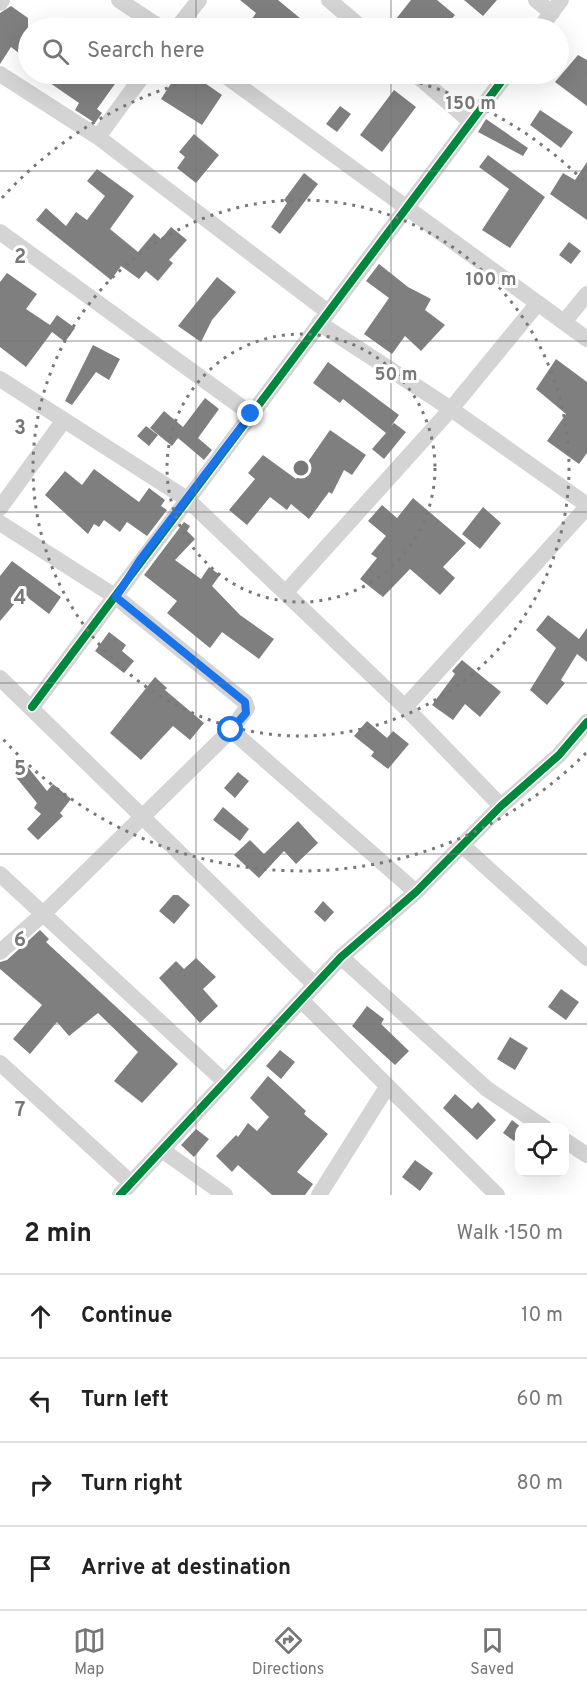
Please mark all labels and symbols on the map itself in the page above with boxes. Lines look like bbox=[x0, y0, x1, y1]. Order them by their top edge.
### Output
text: 150 m bbox=[446, 93, 496, 116]
text: 2 bbox=[14, 245, 26, 271]
text: 100 m bbox=[465, 269, 517, 292]
text: 50 m bbox=[374, 364, 418, 387]
route end bbox=[237, 400, 263, 426]
text: 3 bbox=[14, 416, 26, 442]
centre of rings bbox=[291, 458, 311, 478]
text: 4 bbox=[14, 586, 26, 612]
route start bbox=[217, 716, 243, 742]
text: 5 bbox=[14, 757, 26, 783]
text: 6 bbox=[14, 928, 26, 954]
text: 7 bbox=[15, 1098, 25, 1124]

